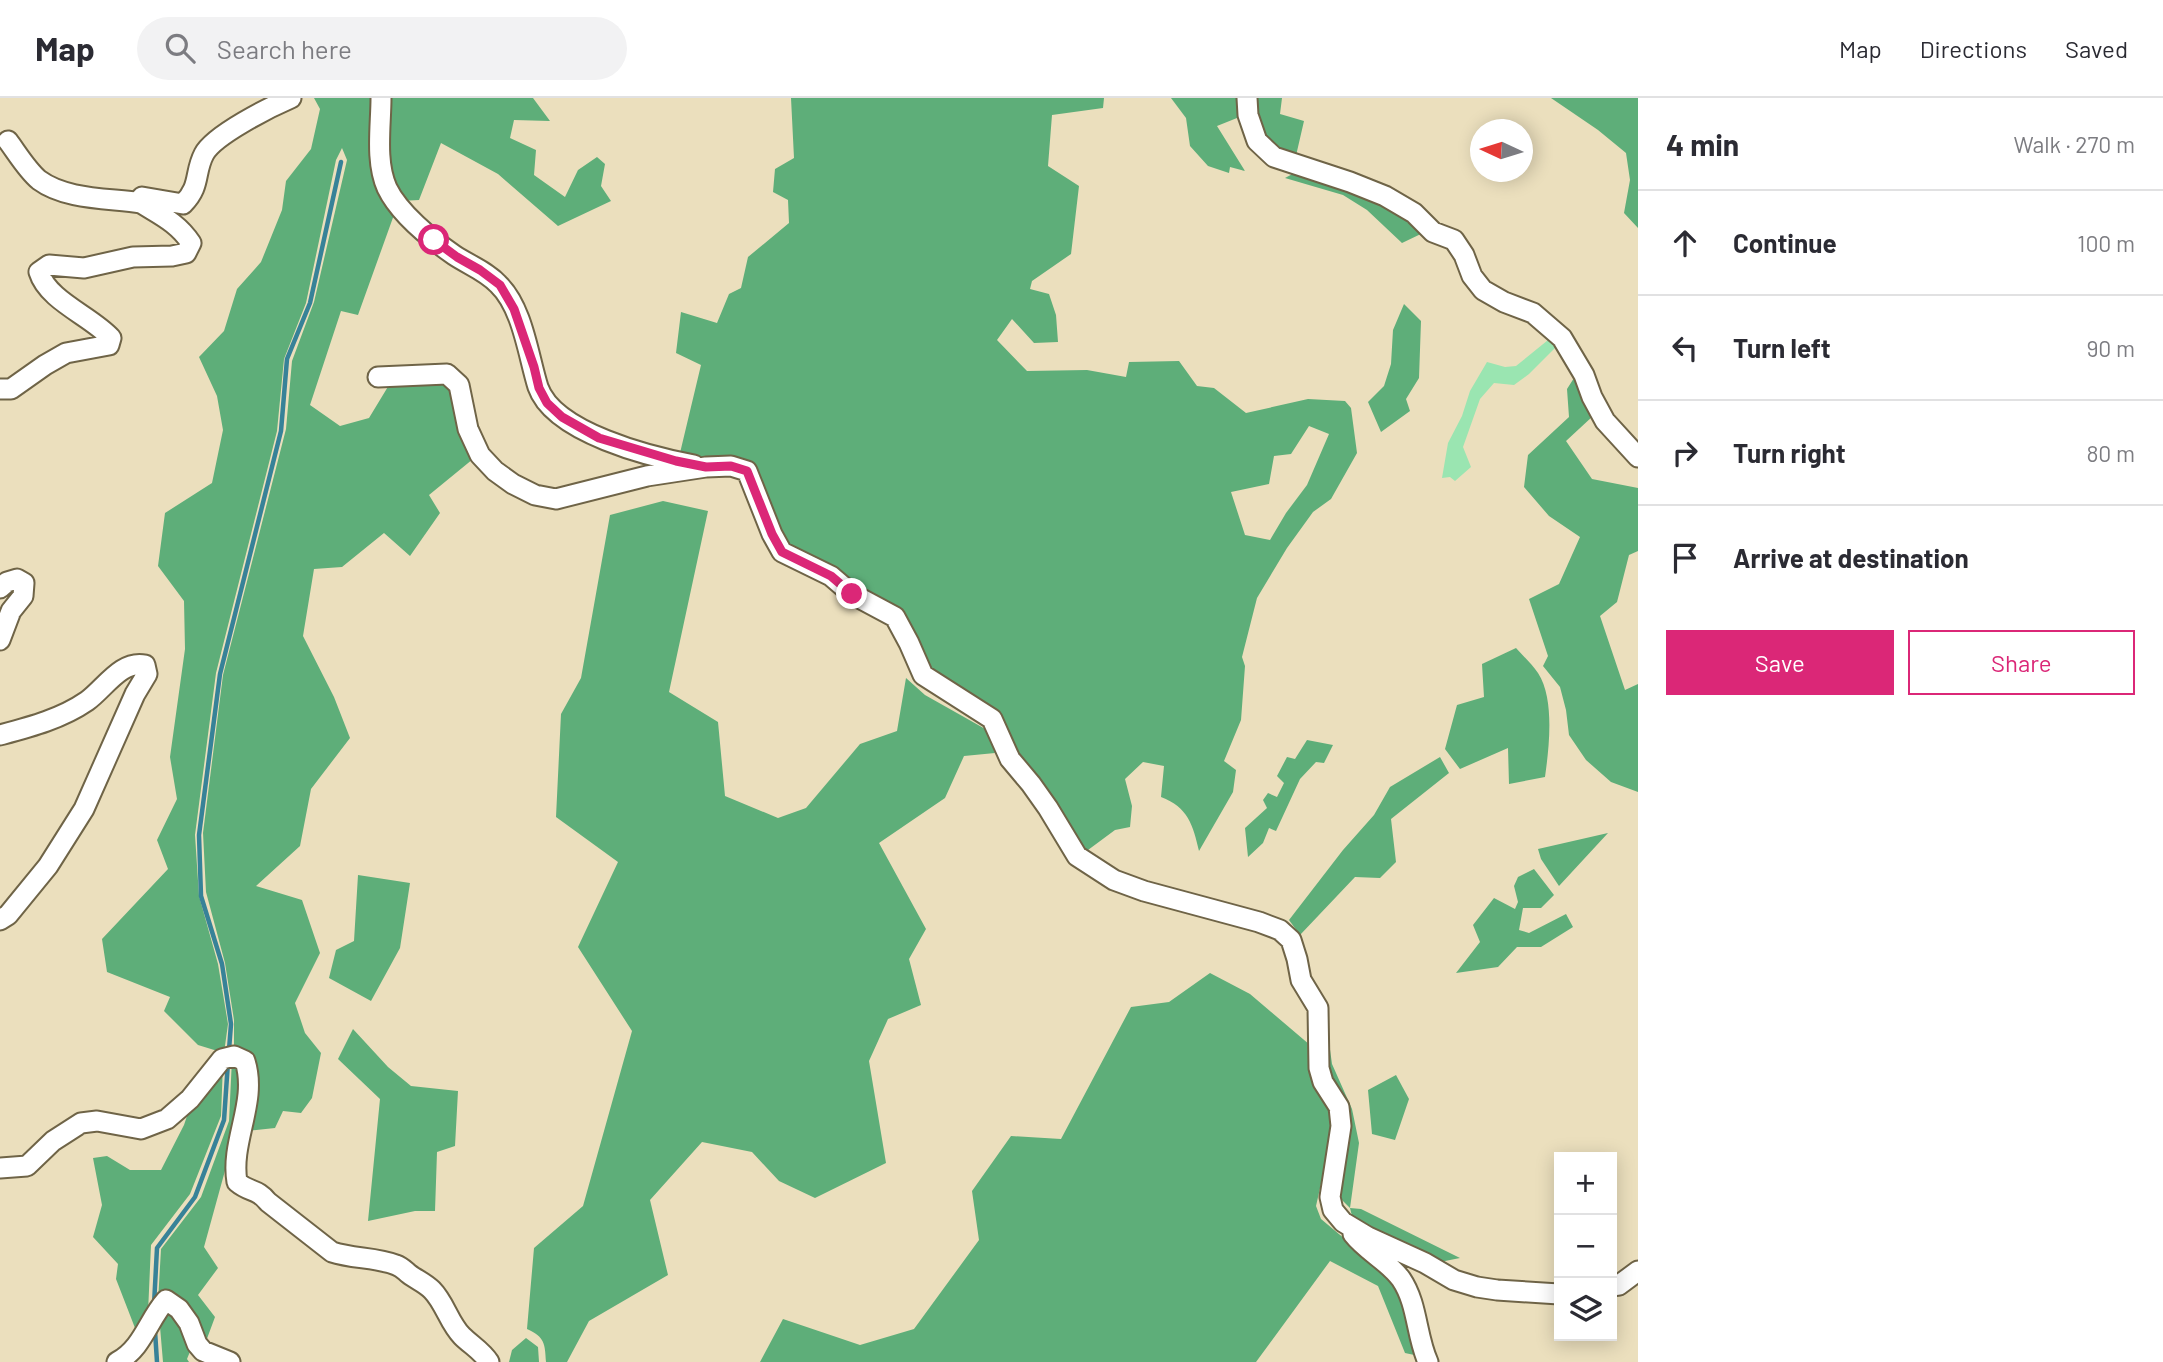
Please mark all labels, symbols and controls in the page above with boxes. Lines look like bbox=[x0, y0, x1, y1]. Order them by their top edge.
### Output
search box bbox=[137, 17, 627, 80]
text: Map bbox=[35, 28, 95, 68]
icon: search bbox=[161, 29, 199, 67]
text: Search here bbox=[217, 33, 352, 64]
text: Map bbox=[1839, 34, 1882, 63]
text: Directions bbox=[1920, 34, 2027, 63]
text: Saved bbox=[2065, 34, 2128, 63]
north arrow bbox=[1470, 119, 1533, 182]
text: 4 min bbox=[1666, 126, 1739, 162]
text: Walk · 270 m bbox=[2013, 130, 2135, 158]
route start bbox=[418, 224, 449, 255]
icon: ahead bbox=[1666, 224, 1704, 262]
text: Continue bbox=[1733, 227, 1837, 258]
text: 100 m bbox=[2077, 229, 2135, 257]
icon: left bbox=[1666, 329, 1704, 367]
text: Turn left bbox=[1733, 332, 1831, 363]
text: 90 m bbox=[2086, 334, 2135, 362]
icon: right bbox=[1666, 434, 1704, 472]
text: Turn right bbox=[1733, 437, 1846, 468]
text: 80 m bbox=[2086, 439, 2135, 467]
icon: arrive bbox=[1666, 539, 1704, 577]
text: Arrive at destination bbox=[1733, 542, 1969, 573]
route end bbox=[836, 578, 867, 609]
button: Save bbox=[1666, 630, 1894, 695]
button: Share bbox=[1908, 630, 2135, 695]
map controls bbox=[1554, 1152, 1617, 1341]
button: + bbox=[1554, 1152, 1617, 1215]
button: − bbox=[1554, 1215, 1617, 1278]
button: layers bbox=[1554, 1278, 1617, 1341]

